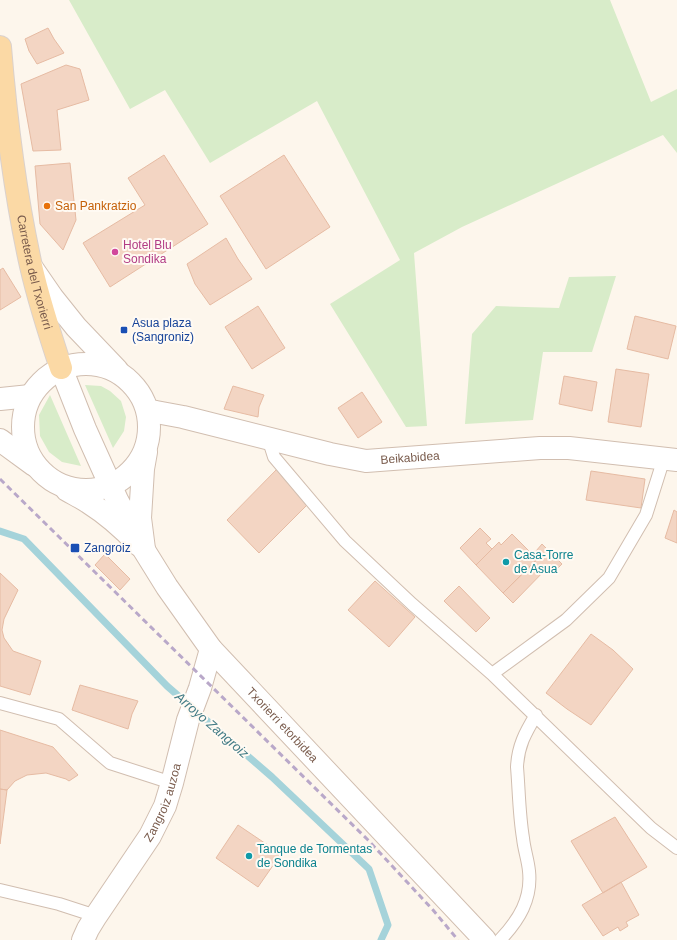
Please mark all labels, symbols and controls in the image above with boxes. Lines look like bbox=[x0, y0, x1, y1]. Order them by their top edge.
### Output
place label: San Pankratzio bbox=[55, 199, 137, 213]
marker: San Pankratzio bbox=[42, 201, 52, 211]
street label: Carretera del Txorierri bbox=[14, 214, 55, 331]
place label: Hotel Blu Sondika bbox=[123, 238, 172, 266]
marker: Hotel Blu Sondika bbox=[110, 247, 120, 257]
place label: Asua plaza (Sangroniz) bbox=[132, 316, 194, 344]
marker: Asua plaza (Sangroniz) bbox=[119, 325, 129, 335]
street label: Beikabidea bbox=[380, 448, 441, 467]
place label: Zangroiz bbox=[84, 541, 131, 555]
marker: Zangroiz bbox=[69, 542, 81, 554]
place label: Casa-Torre de Asua bbox=[514, 548, 574, 576]
marker: Casa-Torre de Asua bbox=[501, 557, 511, 567]
street label: Txorierri etorbidea bbox=[244, 685, 321, 765]
water label: Arroyo Zangroiz bbox=[171, 688, 252, 761]
street label: Zangroiz auzoa bbox=[141, 762, 184, 844]
place label: Tanque de Tormentas de Sondika bbox=[257, 842, 372, 870]
marker: Tanque de Tormentas de Sondika bbox=[244, 851, 254, 861]

